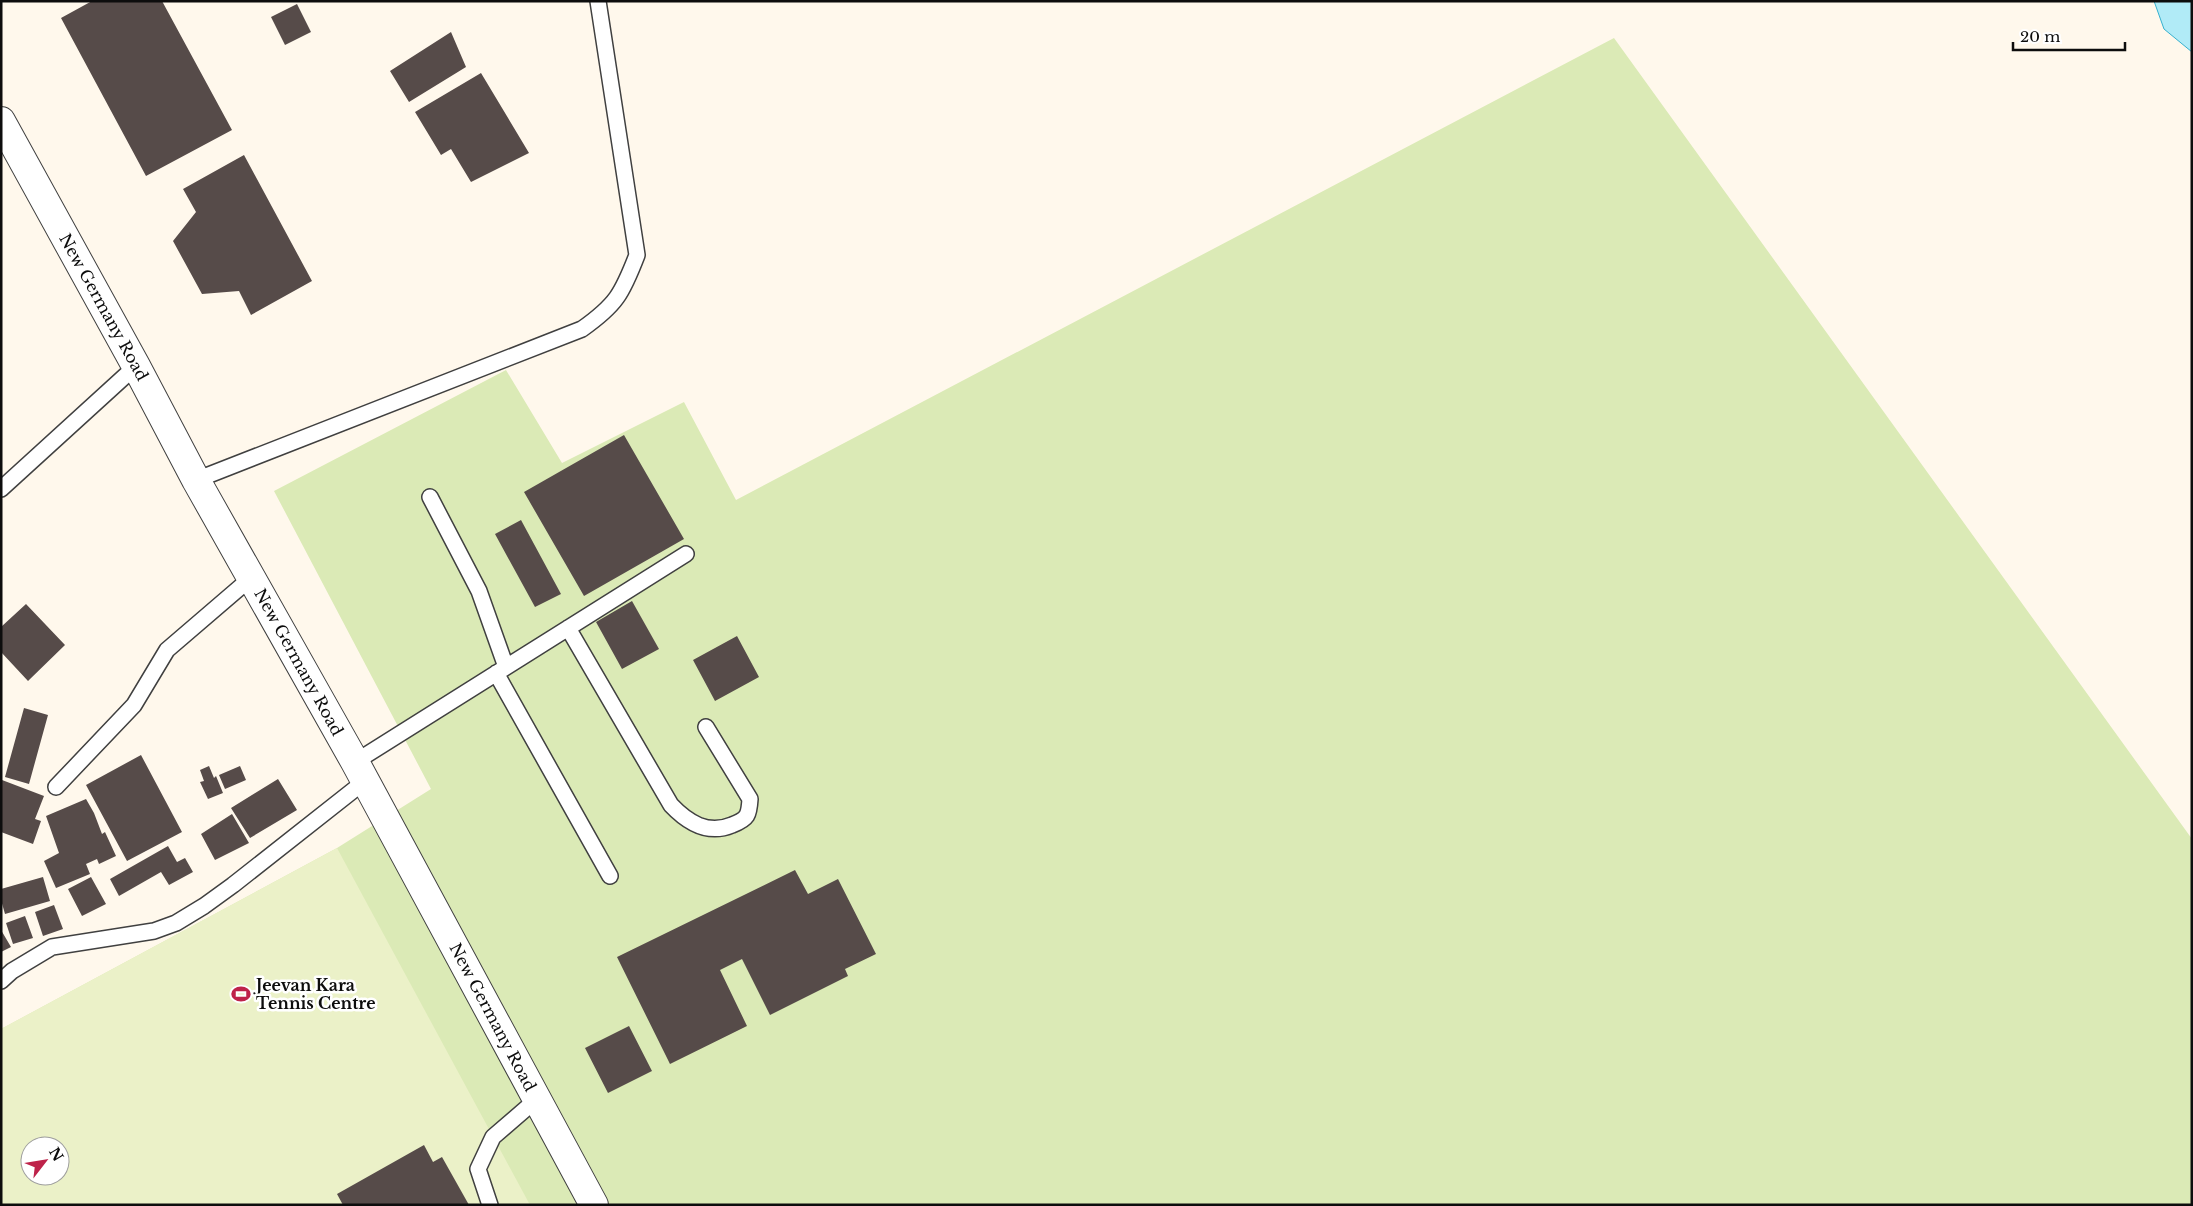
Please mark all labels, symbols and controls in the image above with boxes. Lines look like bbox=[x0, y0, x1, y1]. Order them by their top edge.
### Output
scale bar bbox=[2013, 20, 2126, 52]
text: 20 m bbox=[2020, 27, 2060, 46]
street label: New Germany Road bbox=[55, 230, 153, 384]
street label: New Germany Road bbox=[250, 585, 348, 739]
street label: New Germany Road bbox=[445, 939, 541, 1095]
place label: Jeevan Kara Tennis Centre bbox=[253, 975, 376, 1013]
sports icon: Jeevan Kara Tennis Centre bbox=[230, 983, 252, 1005]
north arrow bbox=[20, 1136, 70, 1186]
text: N bbox=[45, 1144, 67, 1165]

